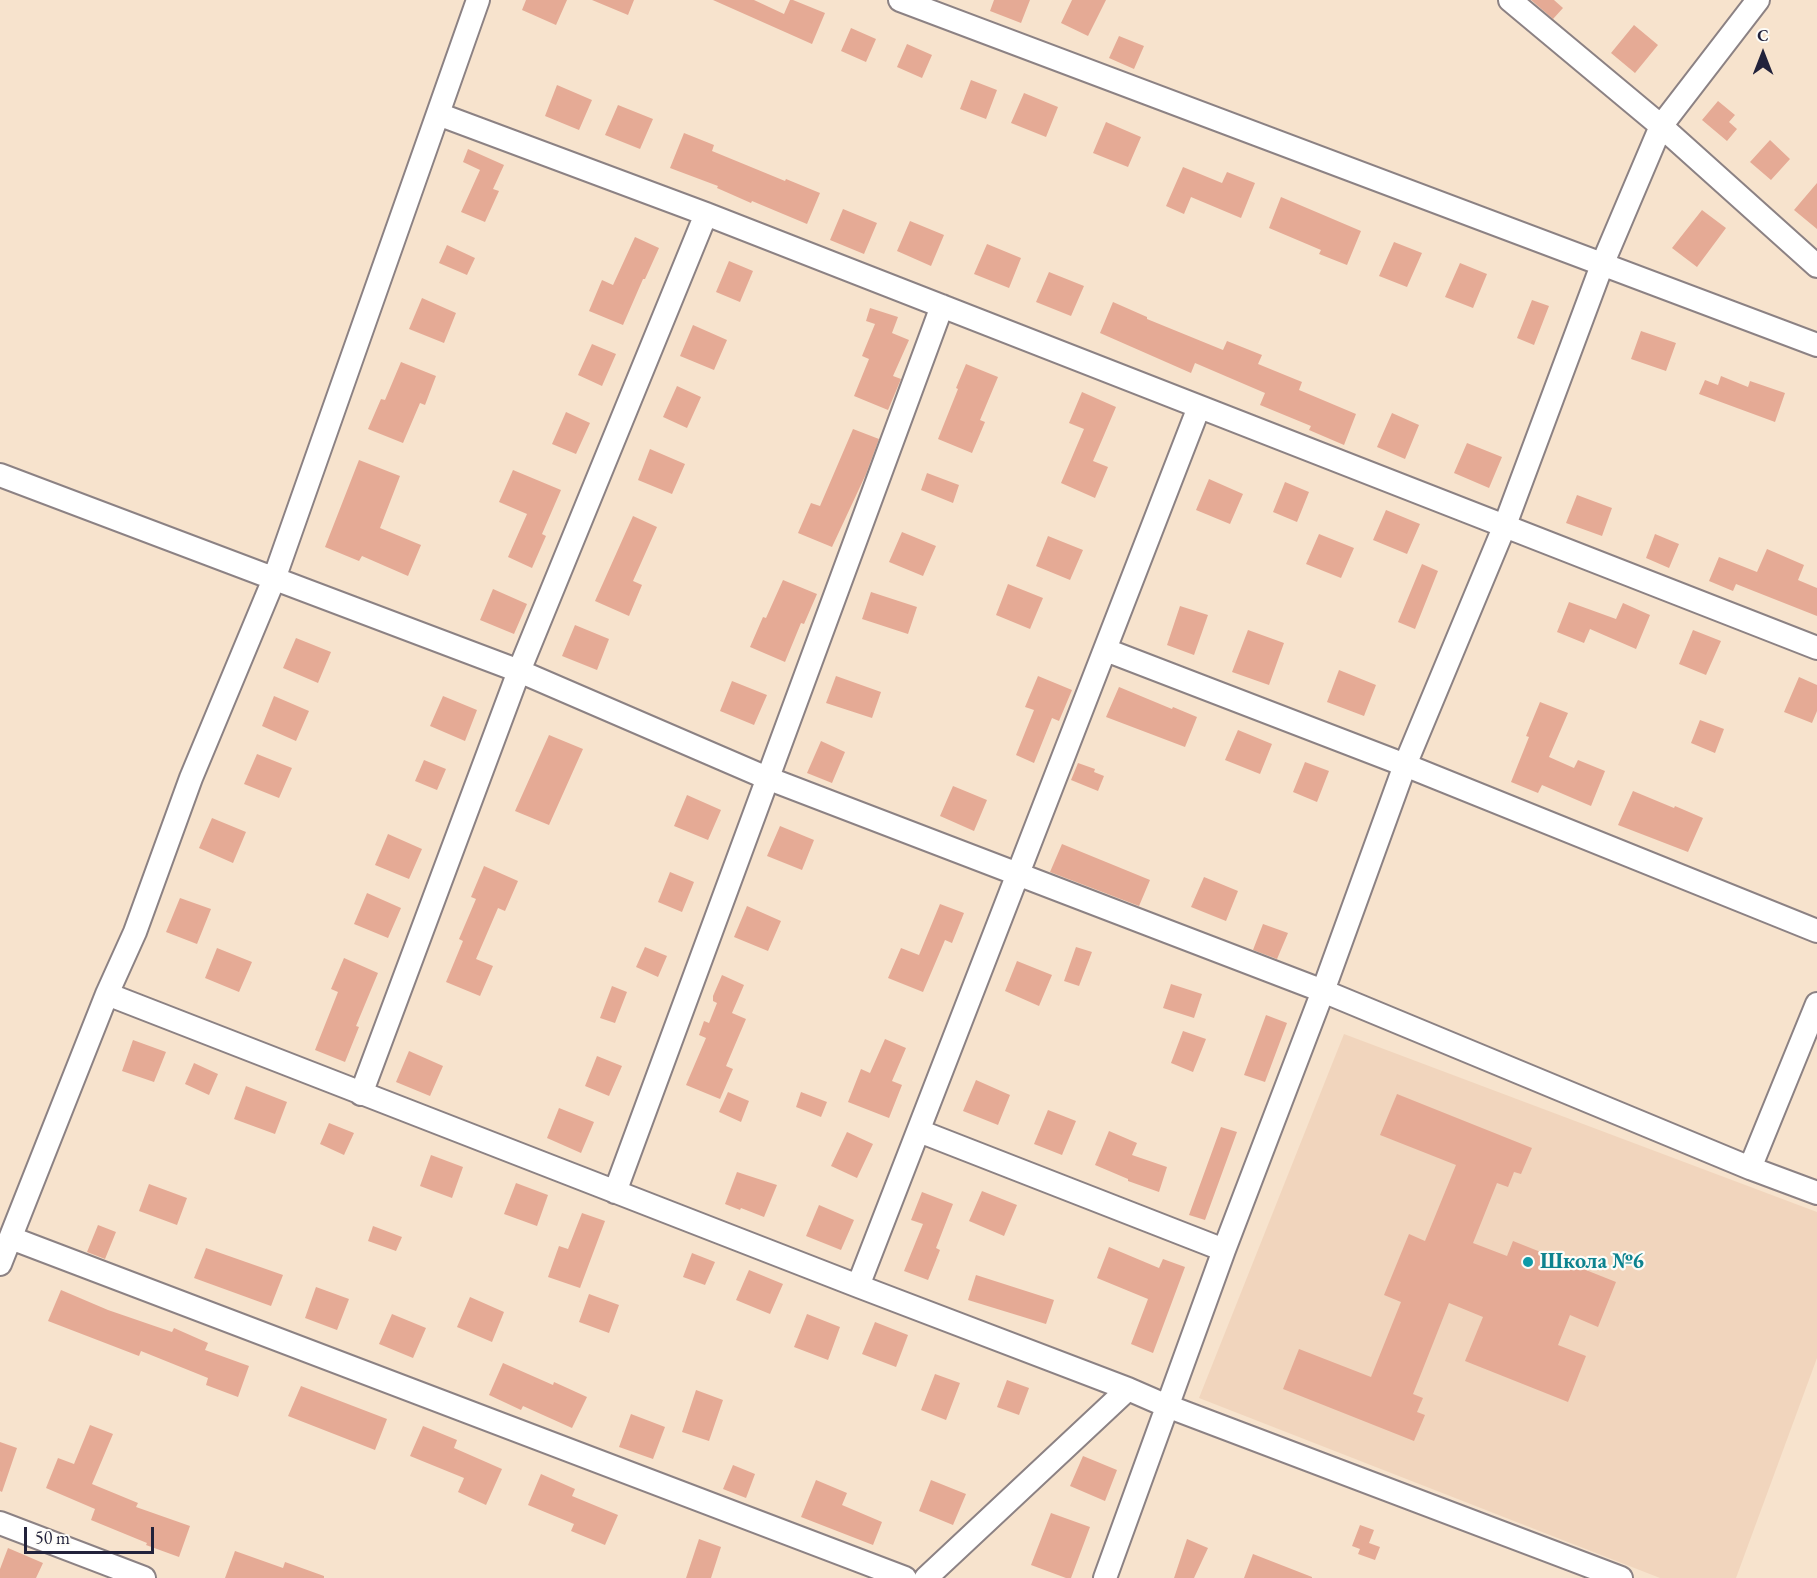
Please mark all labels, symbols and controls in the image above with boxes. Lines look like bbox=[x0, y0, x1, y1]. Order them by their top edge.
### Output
north arrow bbox=[1733, 24, 1793, 84]
text: С bbox=[1757, 25, 1769, 46]
place label: Школа №6 bbox=[1540, 1249, 1644, 1275]
marker: Школа №6 bbox=[1521, 1255, 1535, 1269]
scale bar bbox=[27, 1515, 158, 1553]
text: 50 m bbox=[35, 1526, 70, 1549]

